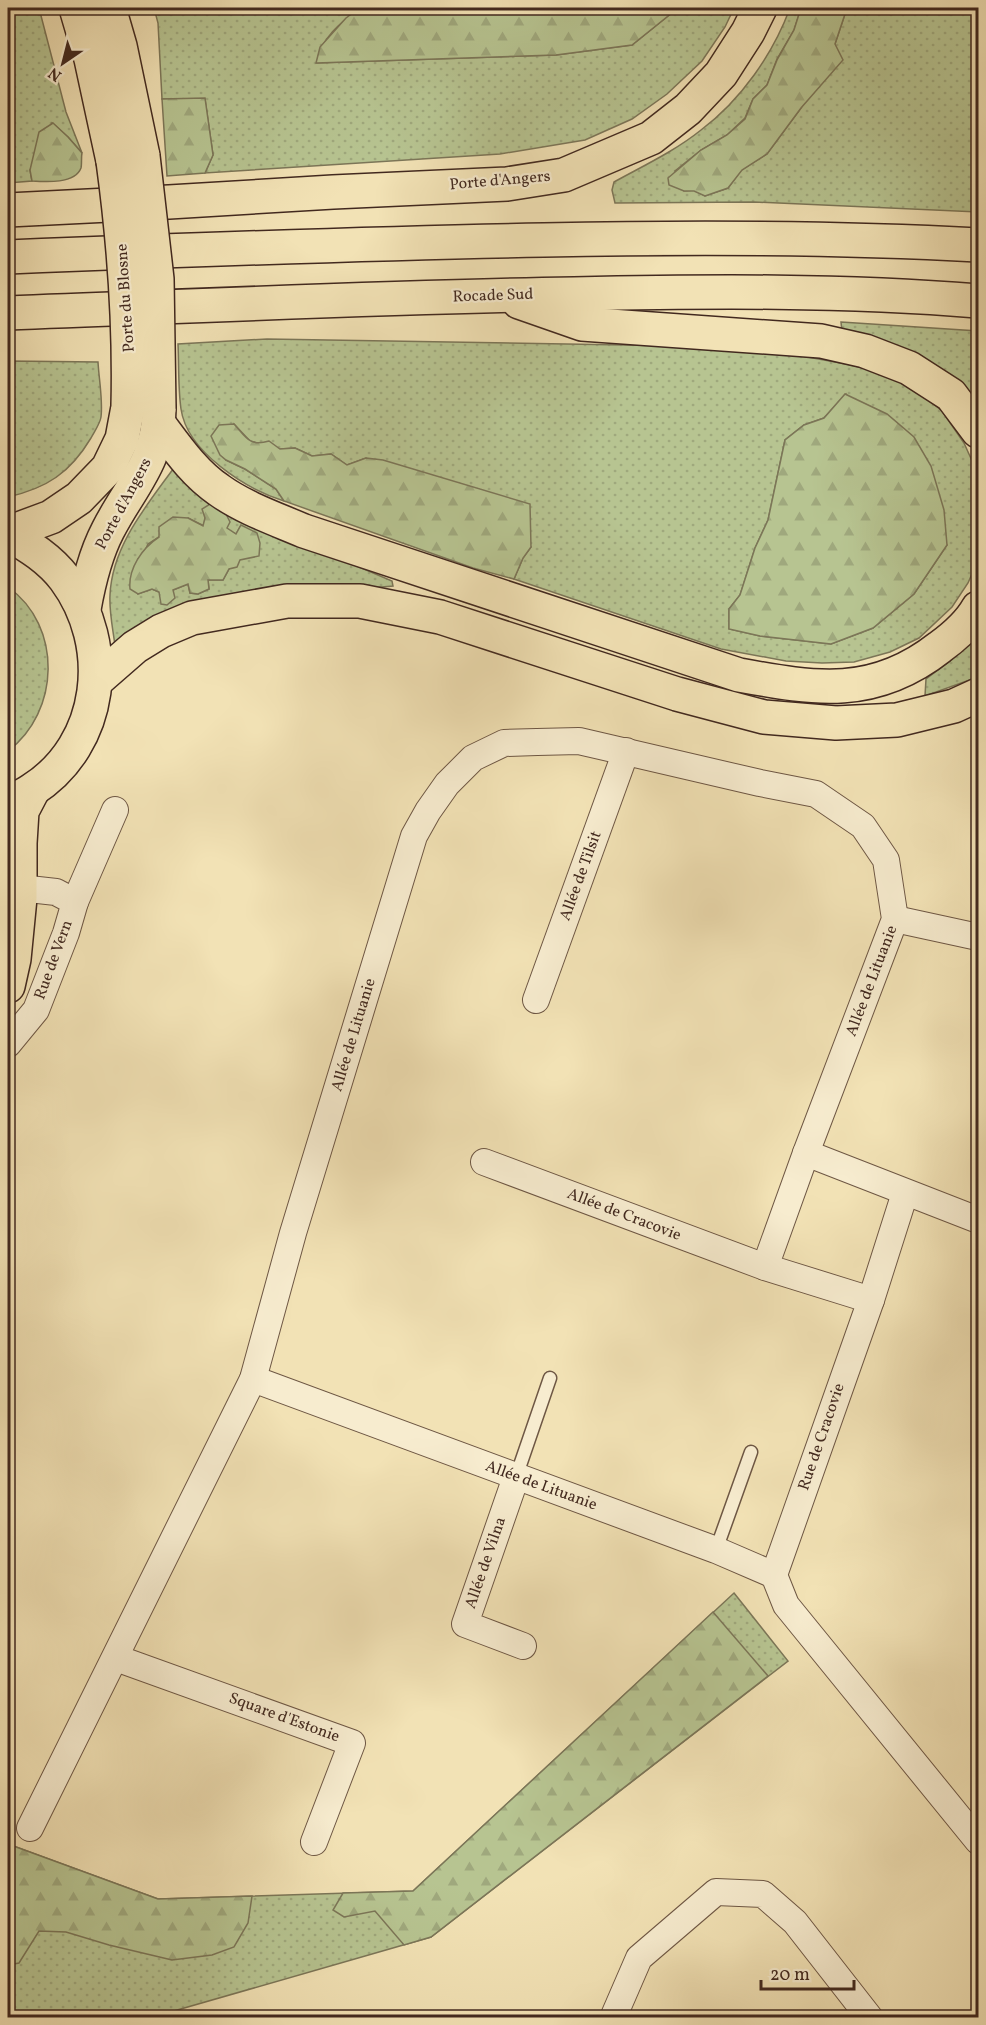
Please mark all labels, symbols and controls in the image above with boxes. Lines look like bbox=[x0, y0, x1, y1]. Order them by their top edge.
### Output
north arrow bbox=[33, 33, 93, 93]
text: N bbox=[44, 61, 67, 86]
street label: Porte d'Angers bbox=[449, 166, 551, 196]
street label: Porte du Blosne bbox=[111, 243, 141, 353]
street label: Rocade Sud bbox=[452, 284, 534, 308]
street label: Porte d'Angers bbox=[91, 454, 158, 554]
street label: Allée de Tilsit bbox=[555, 828, 608, 924]
street label: Rue de Vern bbox=[29, 917, 79, 1003]
street label: Allée de Lituanie bbox=[841, 922, 903, 1040]
street label: Allée de Lituanie bbox=[326, 976, 382, 1094]
street label: Allée de Cracovie bbox=[564, 1183, 684, 1247]
street label: Rue de Cracovie bbox=[793, 1380, 851, 1494]
street label: Allée de Lituanie bbox=[482, 1456, 600, 1516]
street label: Allée de Vilna bbox=[460, 1514, 512, 1612]
street label: Square d'Estonie bbox=[226, 1688, 342, 1748]
scale bar bbox=[761, 1953, 854, 1991]
text: 20 m bbox=[770, 1963, 810, 1988]

